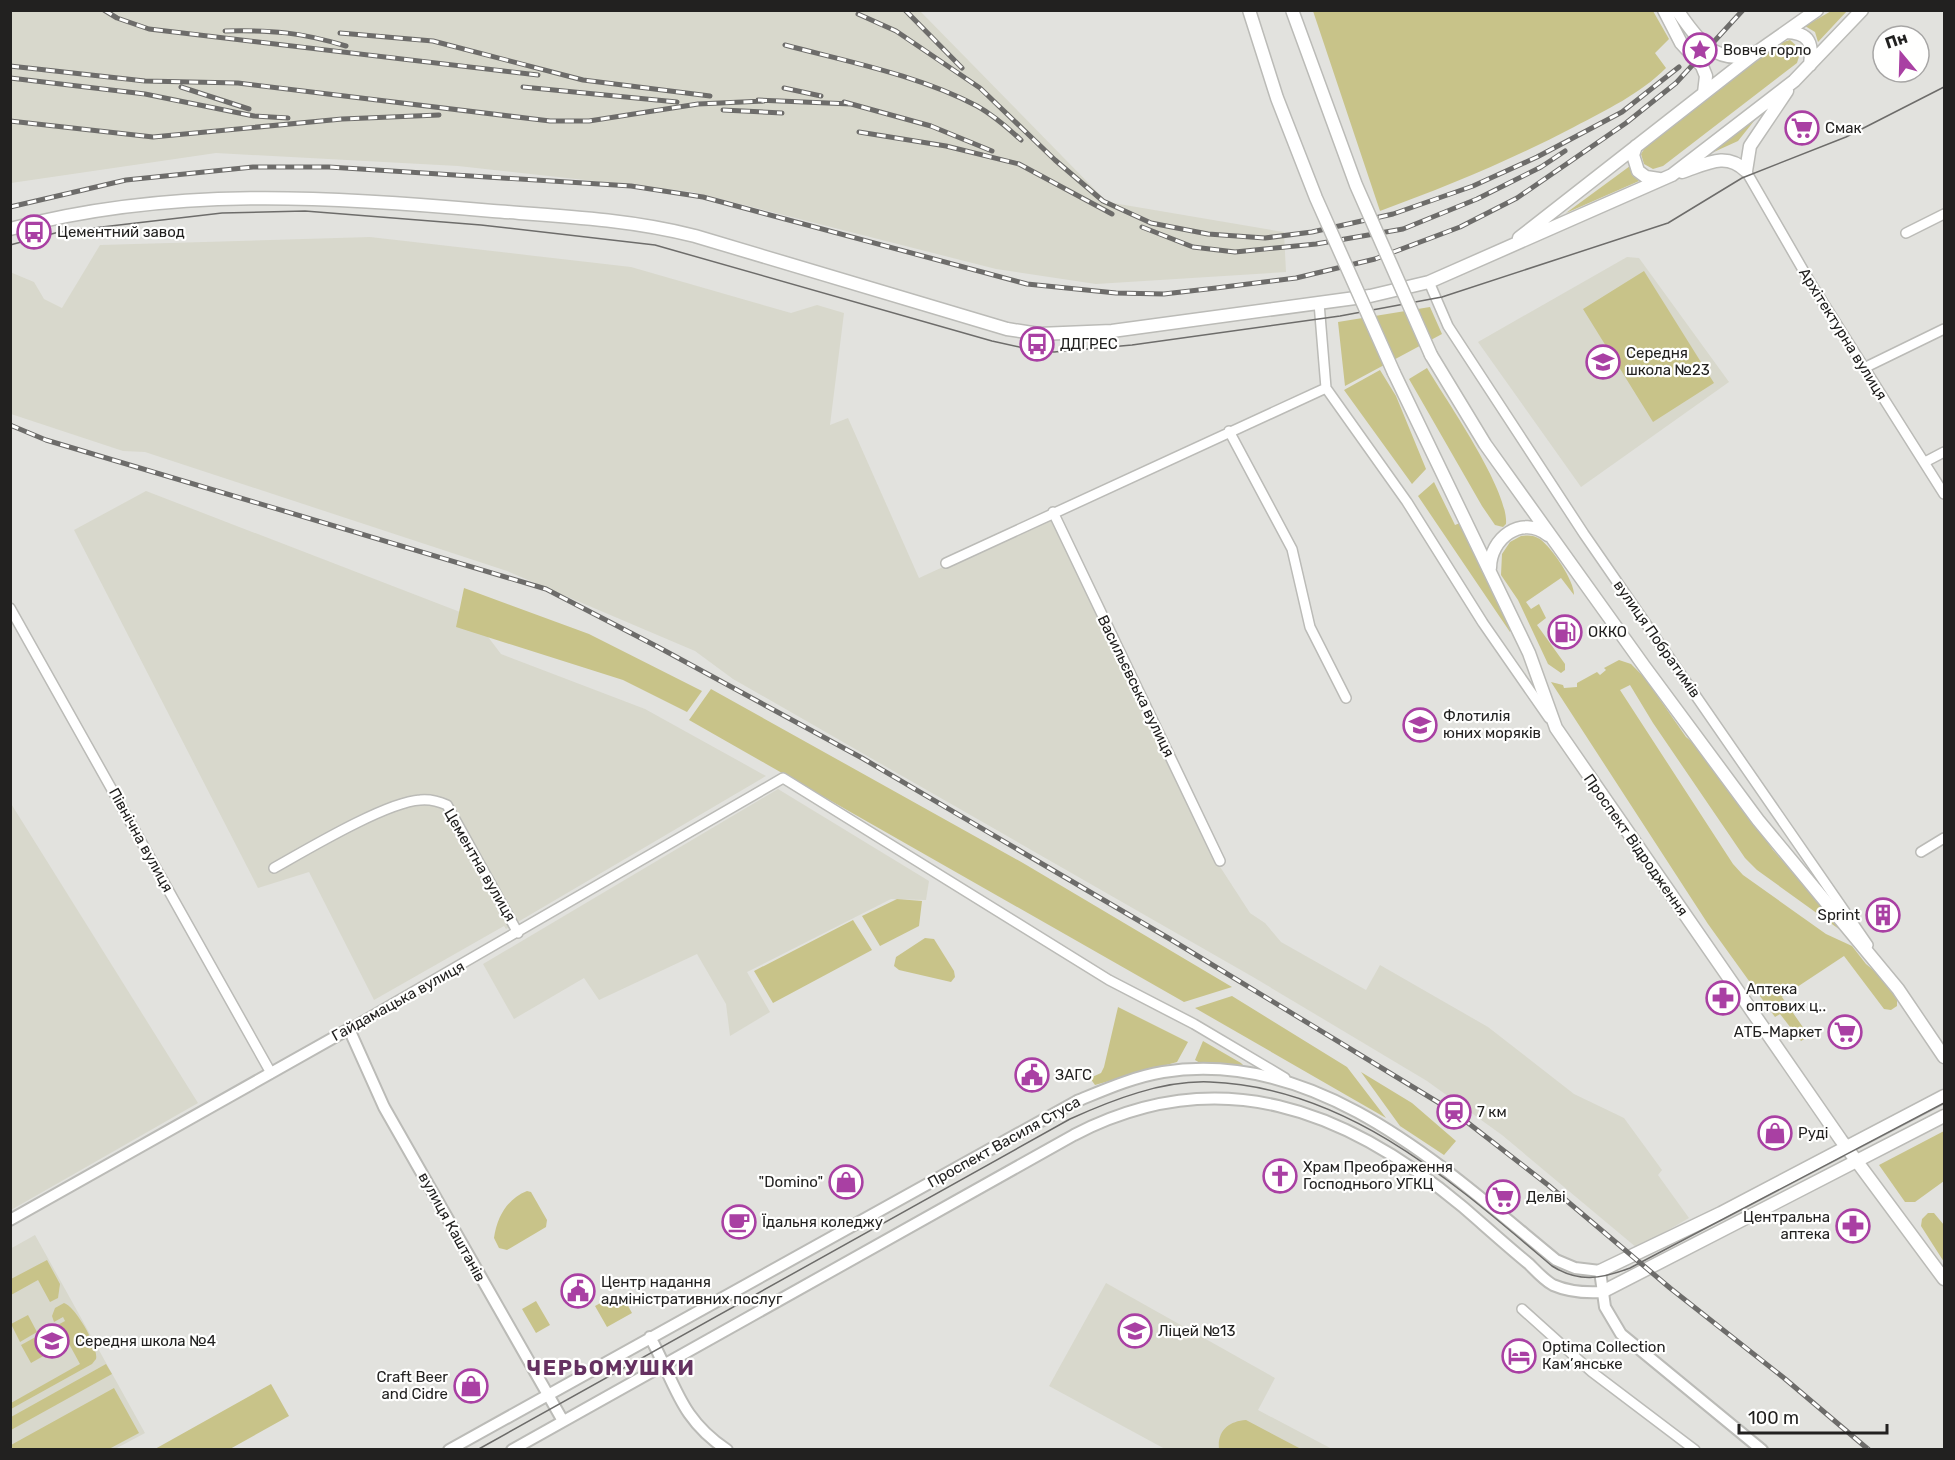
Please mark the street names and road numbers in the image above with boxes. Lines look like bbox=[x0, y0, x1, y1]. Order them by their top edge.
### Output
street label: Архітектурна вулиця bbox=[1795, 265, 1891, 403]
street label: вулиця Побратимів bbox=[1610, 577, 1704, 701]
street label: Васильєвська вулиця bbox=[1094, 612, 1178, 760]
street label: Проспект Відродження bbox=[1580, 771, 1692, 919]
street label: Північна вулиця bbox=[105, 785, 177, 895]
street label: Цементна вулиця bbox=[440, 805, 520, 925]
street label: Гайдамацька вулиця bbox=[328, 957, 468, 1045]
street label: Проспект Василя Стуса bbox=[925, 1093, 1083, 1191]
street label: вулиця Каштанів bbox=[415, 1169, 489, 1285]

